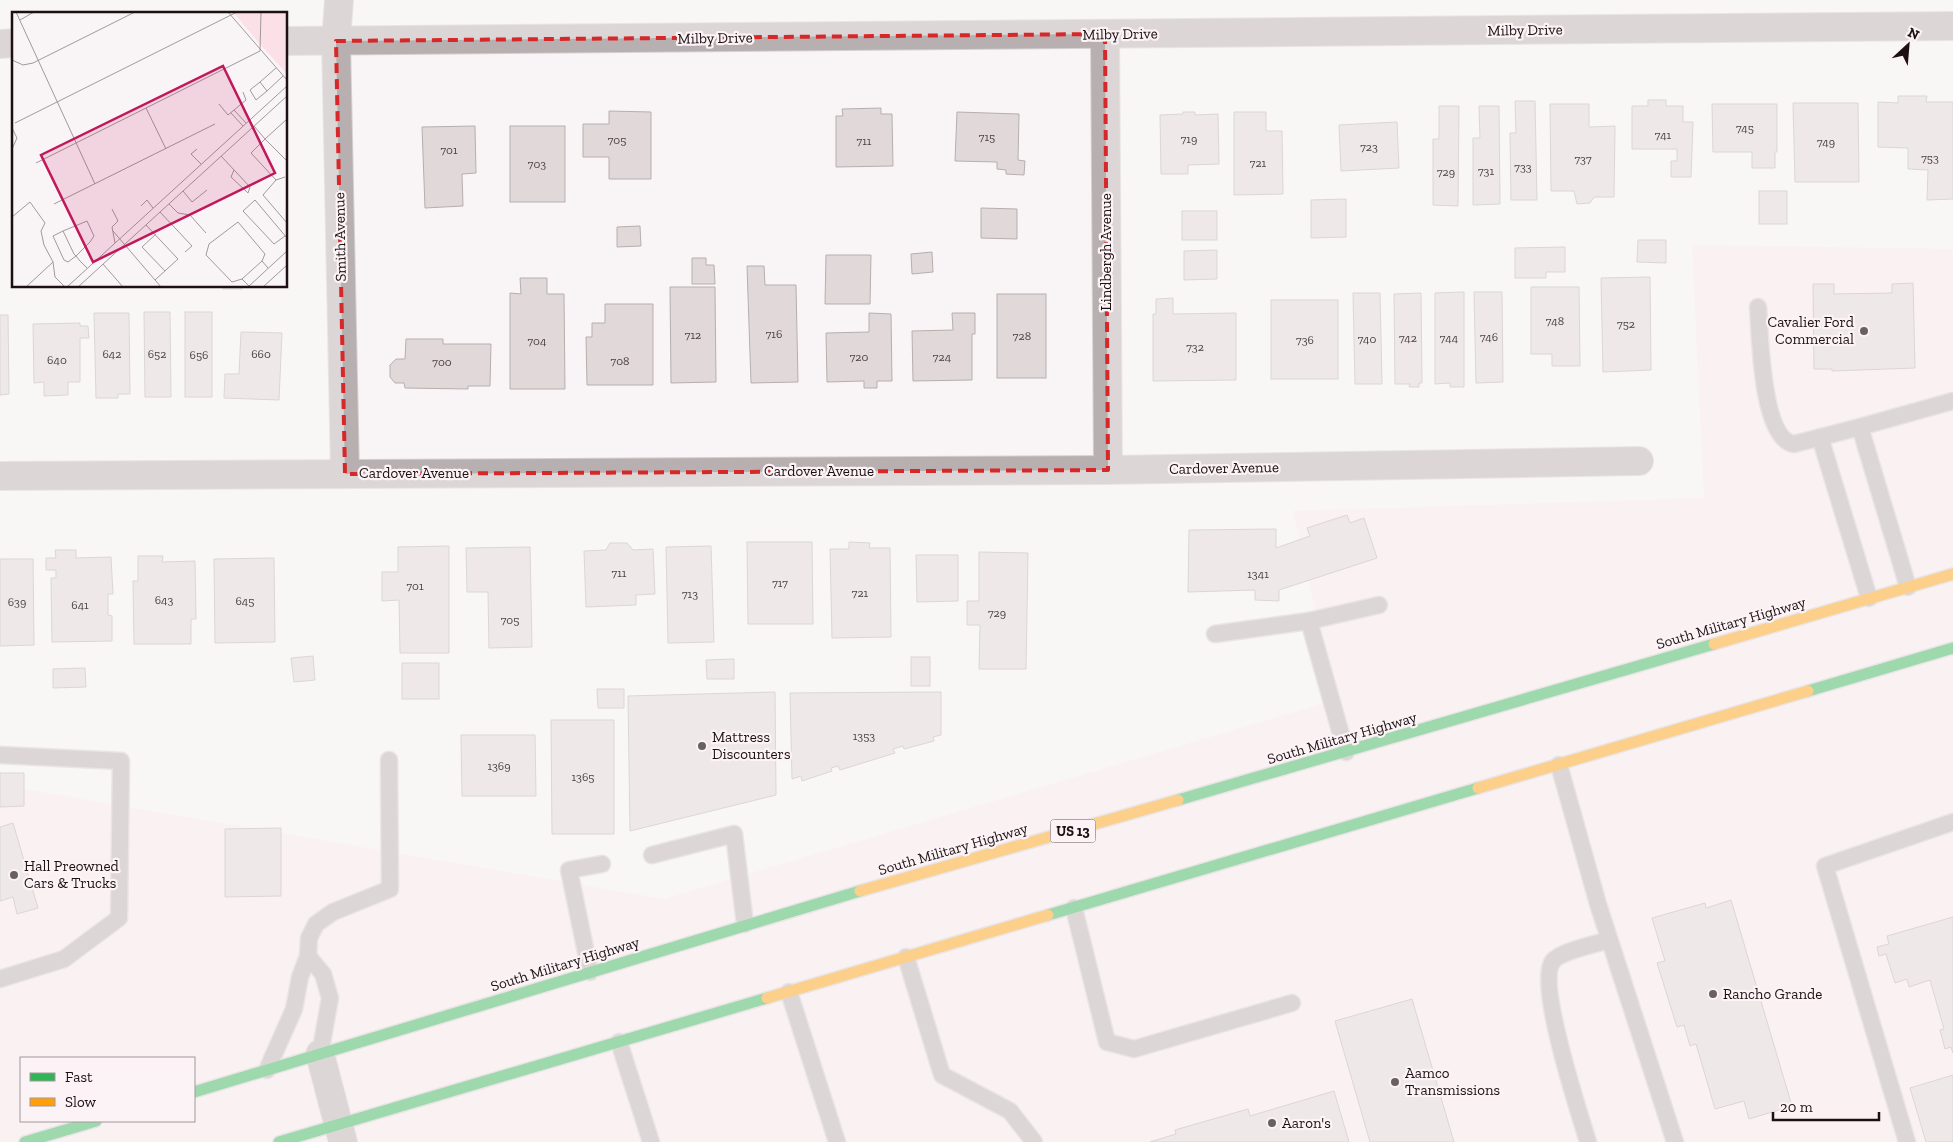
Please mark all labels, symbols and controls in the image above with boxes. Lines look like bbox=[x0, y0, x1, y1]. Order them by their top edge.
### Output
inset map bbox=[12, 12, 288, 288]
street label: Milby Drive bbox=[1487, 20, 1563, 40]
north arrow bbox=[1883, 20, 1933, 70]
street label: Milby Drive bbox=[1082, 24, 1158, 44]
text: N bbox=[1905, 24, 1922, 44]
street label: Milby Drive bbox=[677, 28, 753, 48]
house number: 745 bbox=[1736, 121, 1754, 135]
house number: 741 bbox=[1655, 128, 1672, 142]
house number: 715 bbox=[979, 130, 995, 144]
house number: 719 bbox=[1181, 132, 1197, 146]
house number: 705 bbox=[608, 133, 626, 147]
house number: 711 bbox=[857, 134, 872, 148]
house number: 749 bbox=[1817, 135, 1835, 149]
house number: 723 bbox=[1360, 140, 1378, 154]
house number: 701 bbox=[440, 143, 458, 157]
house number: 753 bbox=[1921, 151, 1939, 165]
house number: 737 bbox=[1574, 152, 1592, 166]
house number: 721 bbox=[1250, 156, 1267, 170]
house number: 703 bbox=[528, 157, 546, 171]
house number: 733 bbox=[1514, 160, 1532, 174]
house number: 731 bbox=[1478, 164, 1494, 178]
house number: 729 bbox=[1437, 165, 1455, 179]
street label: Smith Avenue bbox=[330, 192, 350, 282]
street label: Lindbergh Avenue bbox=[1097, 193, 1115, 311]
place label: Cavalier Ford Commercial bbox=[1767, 313, 1855, 348]
house number: 748 bbox=[1546, 314, 1564, 328]
house number: 752 bbox=[1617, 317, 1635, 331]
marker: Cavalier Ford Commercial bbox=[1858, 325, 1870, 337]
house number: 716 bbox=[766, 327, 782, 341]
house number: 712 bbox=[685, 328, 701, 342]
house number: 728 bbox=[1013, 329, 1031, 343]
house number: 746 bbox=[1480, 330, 1498, 344]
house number: 742 bbox=[1399, 331, 1417, 345]
house number: 744 bbox=[1440, 331, 1459, 345]
house number: 740 bbox=[1358, 332, 1376, 346]
house number: 736 bbox=[1296, 333, 1314, 347]
house number: 704 bbox=[527, 334, 547, 348]
house number: 732 bbox=[1186, 340, 1204, 354]
house number: 642 bbox=[102, 347, 122, 361]
house number: 652 bbox=[148, 347, 166, 361]
house number: 660 bbox=[251, 347, 271, 361]
house number: 656 bbox=[190, 348, 208, 362]
house number: 720 bbox=[850, 350, 868, 364]
house number: 724 bbox=[933, 350, 952, 364]
house number: 640 bbox=[47, 353, 67, 367]
house number: 708 bbox=[610, 354, 630, 368]
house number: 700 bbox=[432, 355, 452, 369]
street label: Cardover Avenue bbox=[1169, 458, 1279, 478]
street label: Cardover Avenue bbox=[764, 462, 874, 480]
street label: Cardover Avenue bbox=[359, 464, 469, 482]
house number: 711 bbox=[612, 566, 627, 580]
house number: 1341 bbox=[1247, 567, 1269, 581]
house number: 717 bbox=[772, 576, 788, 590]
house number: 701 bbox=[406, 579, 424, 593]
house number: 721 bbox=[852, 586, 869, 600]
house number: 713 bbox=[682, 587, 698, 601]
house number: 643 bbox=[155, 593, 173, 607]
street label: South Military Highway bbox=[1654, 593, 1808, 653]
house number: 645 bbox=[236, 594, 254, 608]
house number: 639 bbox=[8, 595, 26, 609]
house number: 641 bbox=[71, 598, 89, 612]
house number: 729 bbox=[988, 606, 1006, 620]
house number: 705 bbox=[501, 613, 519, 627]
street label: South Military Highway bbox=[1265, 708, 1419, 768]
place label: Mattress Discounters bbox=[712, 728, 790, 763]
house number: 1353 bbox=[853, 729, 875, 743]
marker: Mattress Discounters bbox=[696, 740, 708, 752]
house number: 1369 bbox=[487, 759, 511, 773]
house number: 1365 bbox=[571, 770, 595, 784]
street label: South Military Highway bbox=[876, 819, 1030, 879]
road number: US 13 bbox=[1050, 819, 1096, 842]
place label: Hall Preowned Cars & Trucks bbox=[24, 857, 119, 892]
marker: Hall Preowned Cars & Trucks bbox=[8, 869, 20, 881]
street label: South Military Highway bbox=[488, 933, 642, 995]
place label: Rancho Grande bbox=[1723, 985, 1822, 1003]
marker: Rancho Grande bbox=[1707, 988, 1719, 1000]
legend bbox=[20, 1057, 195, 1122]
place label: Aamco Transmissions bbox=[1405, 1064, 1500, 1099]
text: Fast bbox=[65, 1068, 93, 1086]
marker: Aamco Transmissions bbox=[1389, 1076, 1401, 1088]
scale bar bbox=[1773, 1090, 1879, 1122]
text: Slow bbox=[65, 1093, 97, 1111]
text: 20 m bbox=[1780, 1098, 1813, 1116]
place label: Aaron's bbox=[1282, 1114, 1331, 1132]
marker: Aaron's bbox=[1266, 1117, 1278, 1129]

